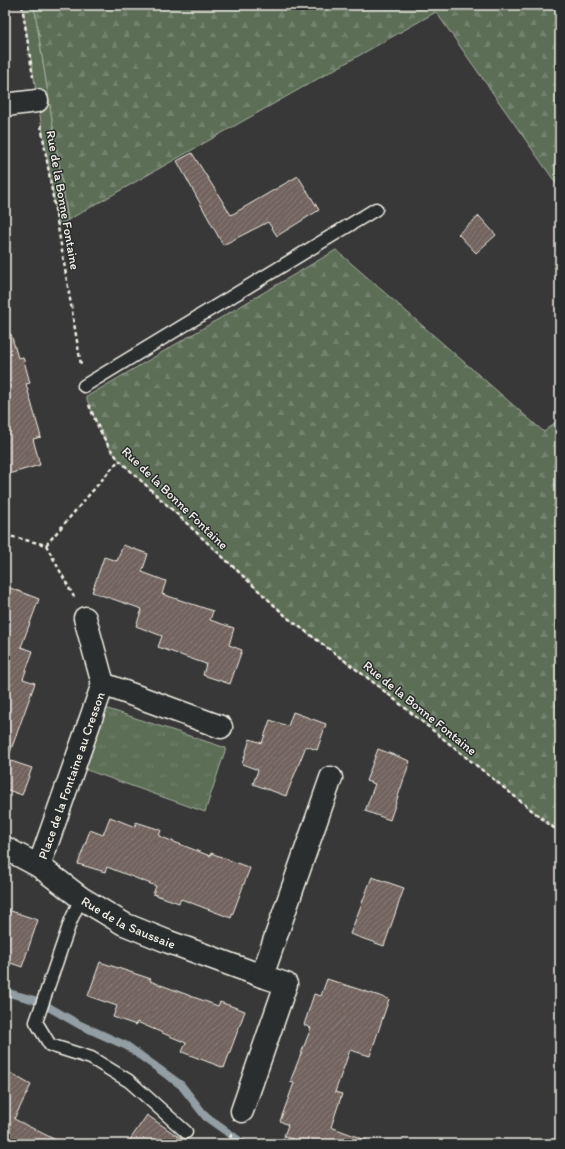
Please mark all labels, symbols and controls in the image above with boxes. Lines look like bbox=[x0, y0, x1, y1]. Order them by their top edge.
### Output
street label: Rue de la Bonne Fontaine bbox=[43, 129, 83, 271]
street label: Rue de la Bonne Fontaine bbox=[119, 444, 231, 552]
street label: Rue de la Bonne Fontaine bbox=[360, 658, 480, 758]
street label: Place de la Fontaine au Cresson bbox=[35, 689, 107, 861]
street label: Rue de la Saussaie bbox=[79, 893, 178, 951]

